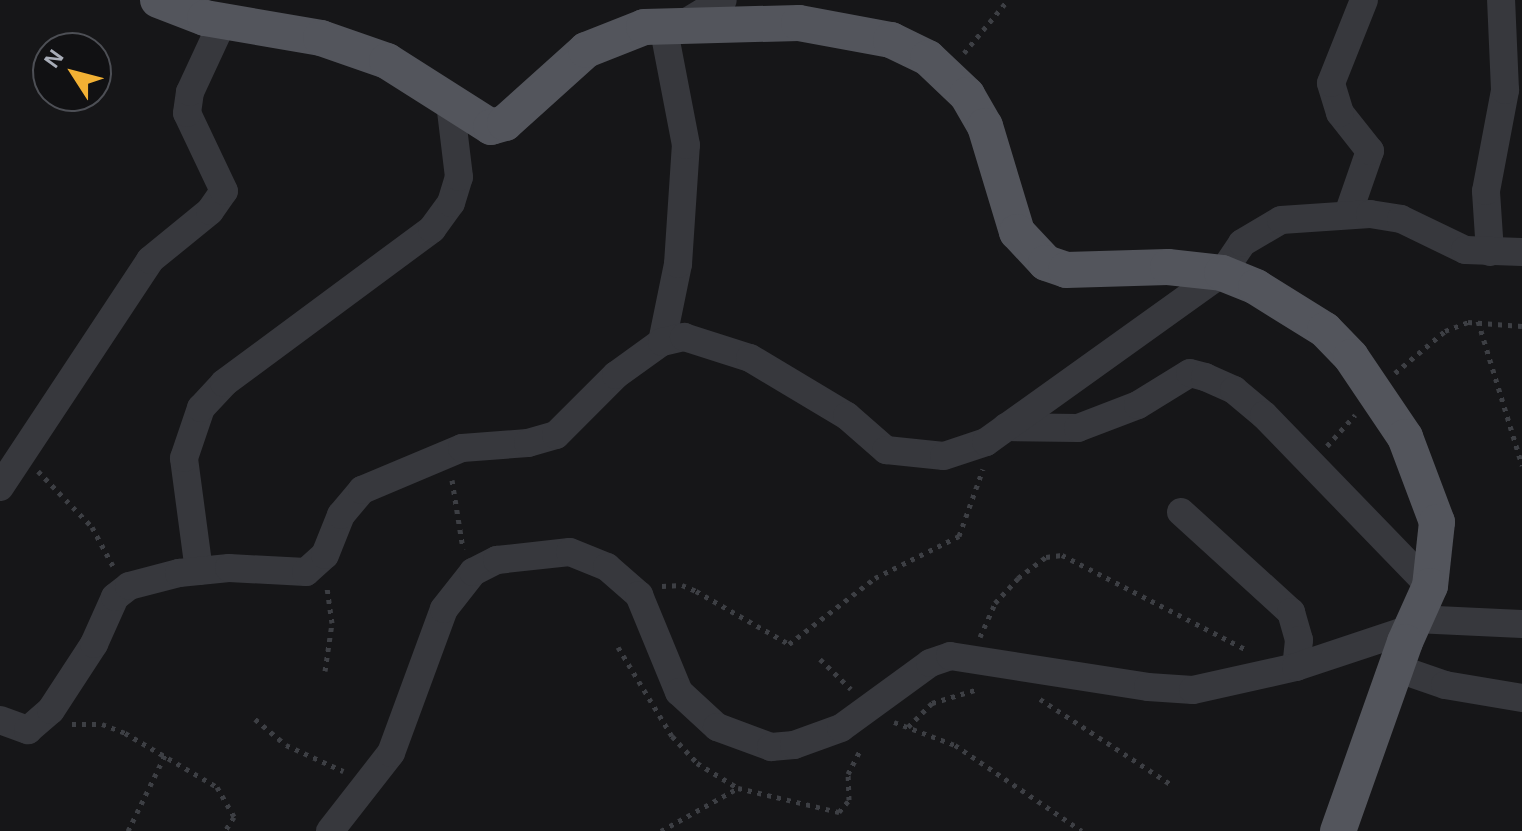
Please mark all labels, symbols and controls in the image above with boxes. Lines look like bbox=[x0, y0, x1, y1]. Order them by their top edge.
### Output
north arrow bbox=[32, 32, 112, 112]
text: N bbox=[39, 45, 69, 73]

